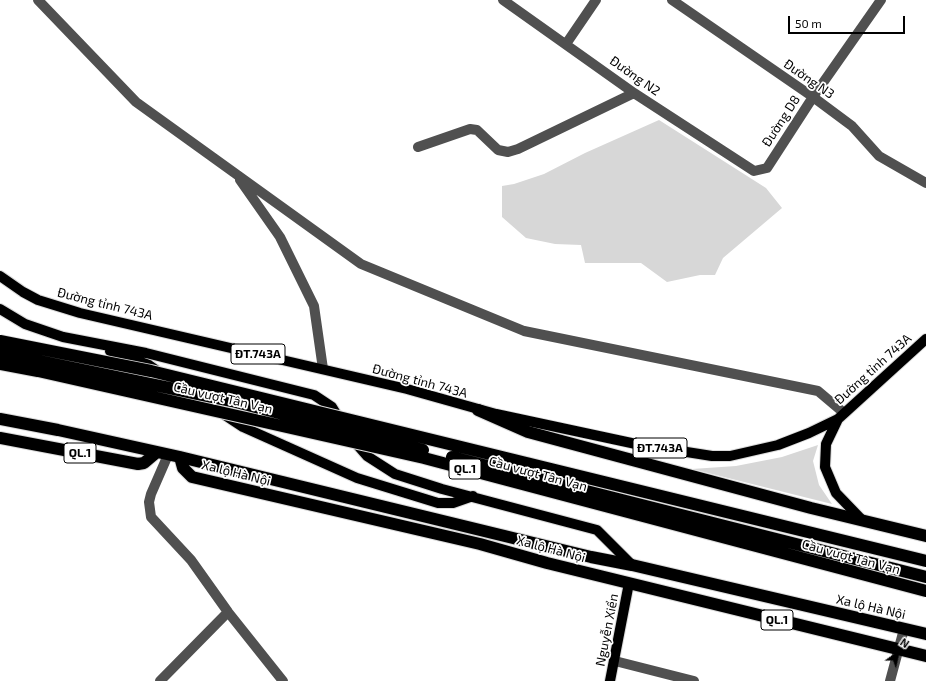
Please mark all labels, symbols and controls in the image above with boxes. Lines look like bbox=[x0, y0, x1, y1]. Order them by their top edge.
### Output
scale bar bbox=[790, 8, 907, 34]
text: 50 m bbox=[795, 16, 822, 30]
street label: Đường N2 bbox=[607, 53, 663, 99]
street label: Đường N3 bbox=[781, 56, 837, 102]
street label: Đường D8 bbox=[759, 92, 803, 150]
street label: Đường tỉnh 743A bbox=[56, 285, 154, 323]
street label: Đường tỉnh 743A bbox=[831, 330, 915, 408]
road number: ĐT.743A bbox=[231, 344, 285, 364]
street label: Đường tỉnh 743A bbox=[371, 361, 469, 401]
street label: Cầu vượt Tân Vạn bbox=[172, 379, 274, 417]
road number: ĐT.743A bbox=[633, 438, 687, 458]
road number: QL.1 bbox=[64, 443, 96, 463]
street label: Cầu vượt Tân Vạn bbox=[487, 453, 589, 495]
street label: Xa lộ Hà Nội bbox=[200, 457, 272, 489]
road number: QL.1 bbox=[449, 459, 481, 479]
street label: Xa lộ Hà Nội bbox=[515, 532, 587, 566]
street label: Cầu vượt Tân Vạn bbox=[800, 536, 902, 578]
street label: Xa lộ Hà Nội bbox=[835, 591, 907, 623]
street label: Nguyễn Xiển bbox=[592, 592, 622, 668]
road number: QL.1 bbox=[761, 610, 793, 630]
north arrow bbox=[878, 633, 918, 673]
text: N bbox=[898, 635, 912, 650]

